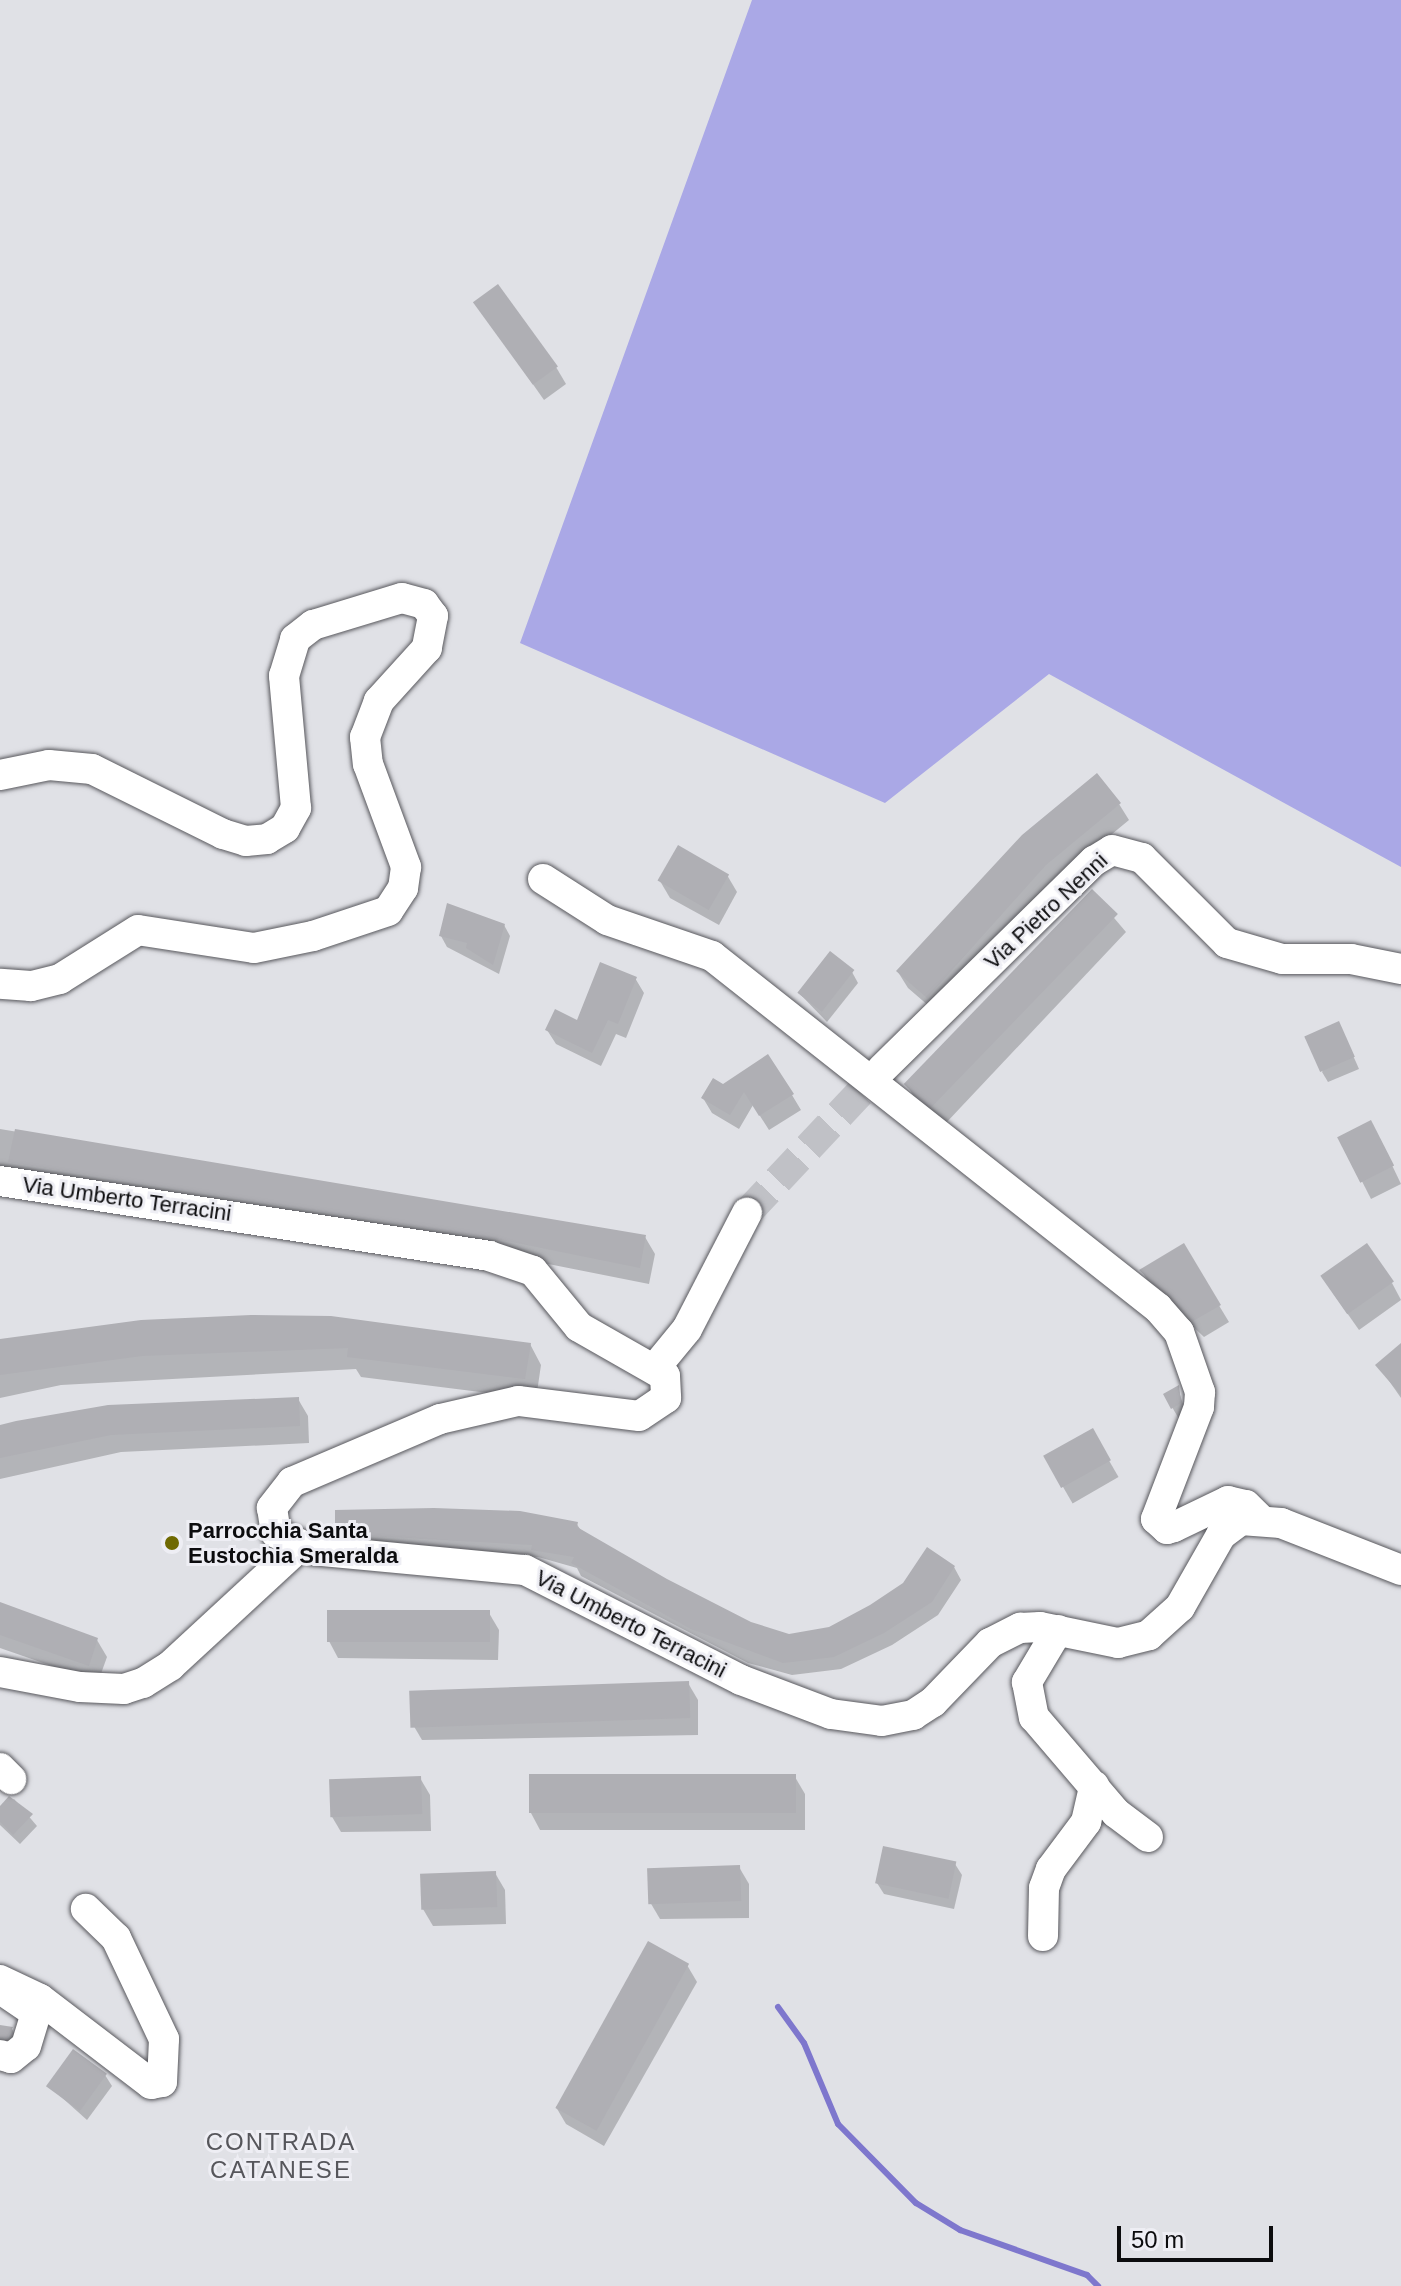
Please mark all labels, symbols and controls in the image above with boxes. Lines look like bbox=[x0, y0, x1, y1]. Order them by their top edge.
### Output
street label: Via Pietro Nenni bbox=[979, 847, 1113, 975]
street label: Via Umberto Terracini bbox=[21, 1171, 233, 1227]
place label: Parrocchia Santa Eustochia Smeralda bbox=[188, 1517, 398, 1568]
marker: Parrocchia Santa Eustochia Smeralda bbox=[163, 1534, 181, 1552]
street label: Via Umberto Terracini bbox=[531, 1564, 731, 1684]
district label: CONTRADA CATANESE bbox=[206, 2128, 356, 2184]
scale bar bbox=[1121, 2210, 1277, 2260]
text: 50 m bbox=[1131, 2226, 1184, 2253]

